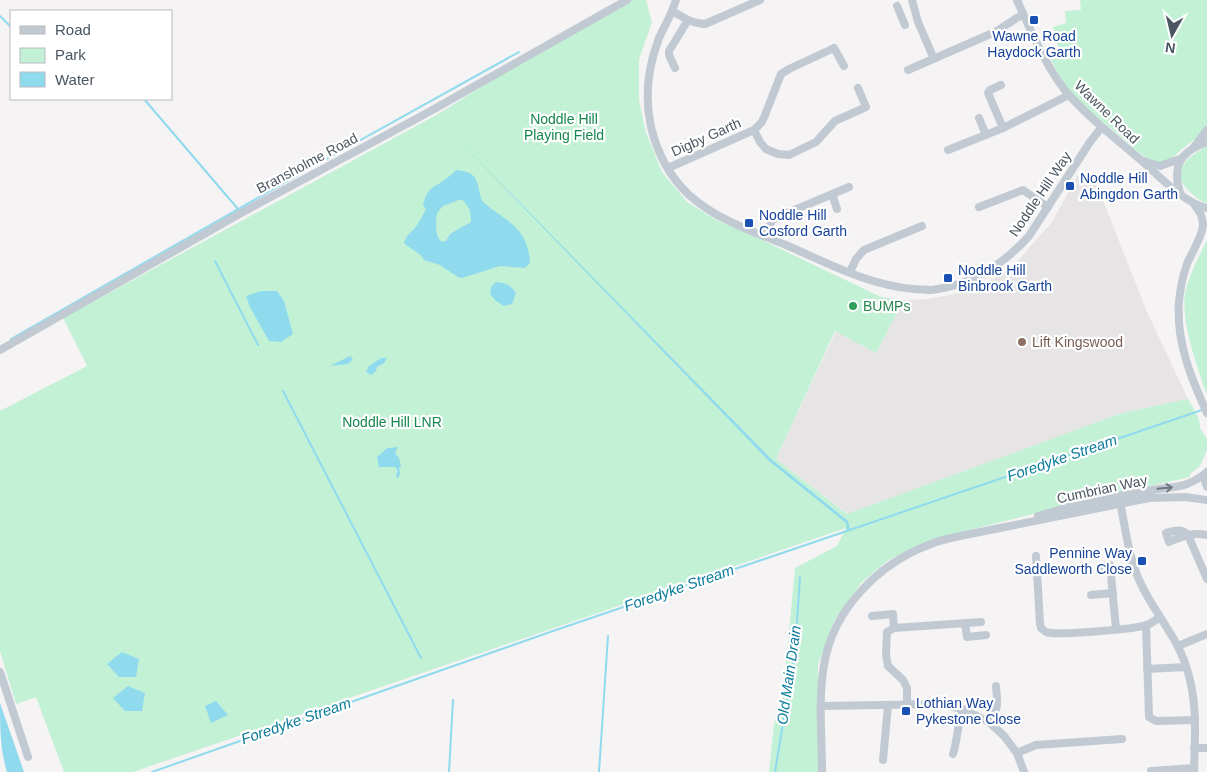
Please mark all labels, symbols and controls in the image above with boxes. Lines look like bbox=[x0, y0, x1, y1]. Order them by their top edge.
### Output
legend bbox=[10, 10, 172, 100]
north arrow bbox=[1147, 10, 1197, 60]
marker: Wawne Road Haydock Garth bbox=[1028, 14, 1040, 26]
text: Road bbox=[55, 21, 91, 38]
place label: Wawne Road Haydock Garth bbox=[987, 28, 1081, 60]
text: N bbox=[1164, 39, 1176, 57]
text: Park bbox=[55, 46, 86, 63]
text: Water bbox=[55, 71, 94, 88]
street label: Wawne Road bbox=[1071, 77, 1143, 147]
park label: Noddle Hill Playing Field bbox=[524, 111, 604, 143]
street label: Digby Garth bbox=[669, 114, 743, 160]
street label: Bransholme Road bbox=[254, 130, 360, 196]
street label: Noddle Hill Way bbox=[1006, 148, 1074, 240]
place label: Noddle Hill Abingdon Garth bbox=[1080, 170, 1178, 202]
marker: Noddle Hill Abingdon Garth bbox=[1064, 180, 1076, 192]
place label: Noddle Hill Cosford Garth bbox=[759, 207, 847, 239]
marker: Noddle Hill Cosford Garth bbox=[743, 217, 755, 229]
place label: Noddle Hill Binbrook Garth bbox=[958, 262, 1052, 294]
marker: Noddle Hill Binbrook Garth bbox=[942, 272, 954, 284]
place label: BUMPs bbox=[863, 298, 910, 314]
marker: BUMPs bbox=[847, 300, 859, 312]
place label: Lift Kingswood bbox=[1032, 334, 1123, 350]
marker: Lift Kingswood bbox=[1016, 336, 1028, 348]
park label: Noddle Hill LNR bbox=[342, 414, 442, 430]
water label: Foredyke Stream bbox=[1005, 431, 1119, 484]
street label: Cumbrian Way bbox=[1055, 472, 1149, 506]
one-way arrow bbox=[1156, 483, 1172, 493]
place label: Pennine Way Saddleworth Close bbox=[1014, 545, 1132, 577]
marker: Pennine Way Saddleworth Close bbox=[1136, 555, 1148, 567]
water label: Foredyke Stream bbox=[622, 561, 736, 614]
water label: Old Main Drain bbox=[773, 624, 804, 726]
water label: Foredyke Stream bbox=[239, 694, 353, 747]
place label: Lothian Way Pykestone Close bbox=[916, 695, 1021, 727]
marker: Lothian Way Pykestone Close bbox=[900, 705, 912, 717]

